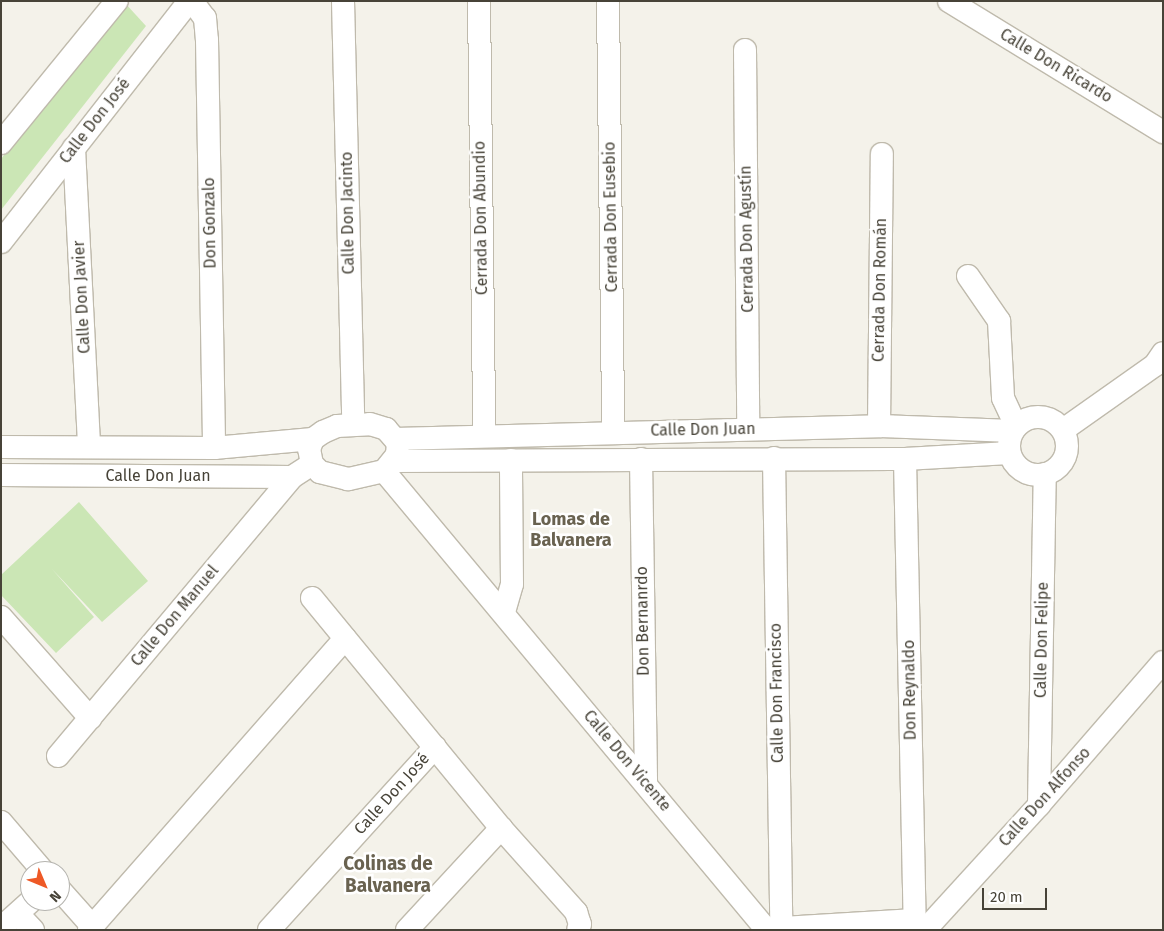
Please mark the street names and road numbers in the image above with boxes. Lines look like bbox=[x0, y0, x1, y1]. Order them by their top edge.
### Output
street label: Calle Don Ricardo bbox=[996, 25, 1116, 107]
street label: Calle Don José bbox=[56, 74, 134, 168]
street label: Cerrada Don Abundio bbox=[470, 141, 492, 295]
street label: Cerrada Don Eusebio bbox=[600, 141, 622, 293]
street label: Calle Don Jacinto bbox=[337, 151, 359, 275]
street label: Cerrada Don Agustín bbox=[736, 165, 758, 313]
street label: Don Gonzalo bbox=[200, 177, 220, 269]
street label: Cerrada Don Román bbox=[869, 218, 891, 362]
street label: Calle Don Javier bbox=[69, 240, 95, 354]
street label: Calle Don Juan bbox=[650, 419, 756, 441]
street label: Calle Don Juan bbox=[105, 466, 211, 486]
street label: Calle Don Manuel bbox=[127, 562, 223, 670]
street label: Don Bernanrdo bbox=[632, 566, 654, 676]
street label: Calle Don Felipe bbox=[1031, 582, 1053, 698]
street label: Calle Don Francisco bbox=[766, 623, 788, 763]
street label: Don Reynaldo bbox=[900, 640, 920, 740]
street label: Calle Don Vicente bbox=[579, 707, 675, 815]
street label: Calle Don Alfonso bbox=[995, 743, 1095, 851]
street label: Calle Don José bbox=[350, 749, 434, 839]

